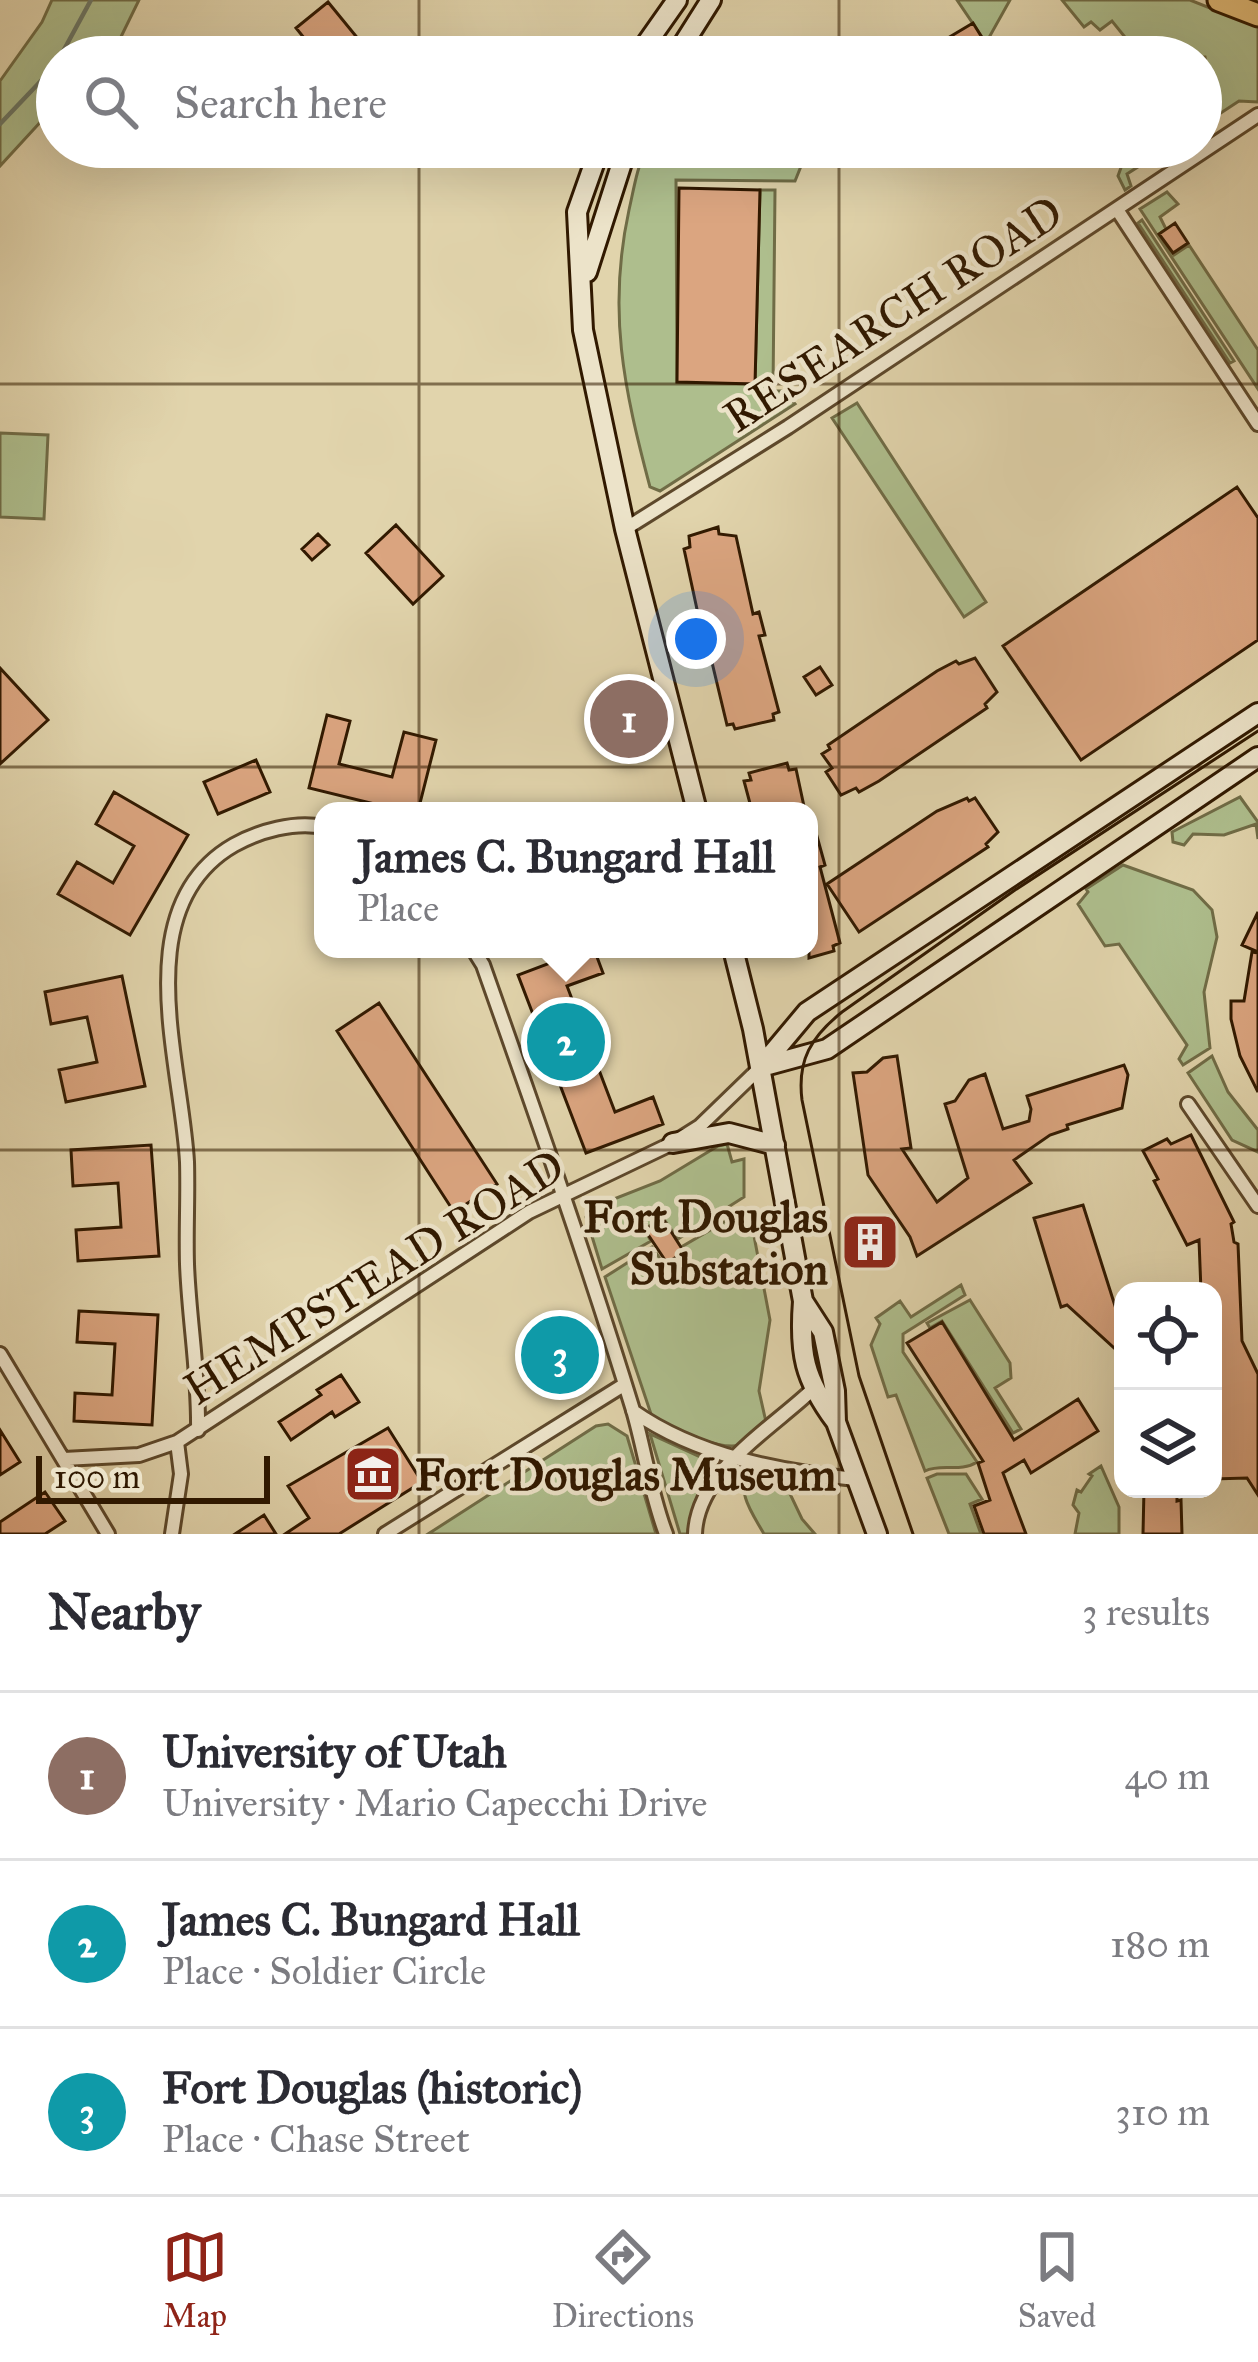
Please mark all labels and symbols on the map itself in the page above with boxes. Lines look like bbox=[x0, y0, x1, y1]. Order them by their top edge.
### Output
street label: RESEARCH ROAD bbox=[713, 184, 1073, 444]
your location bbox=[666, 609, 726, 669]
pin: 1 bbox=[590, 674, 668, 764]
pin: 2 bbox=[527, 997, 605, 1087]
street label: HEMPSTEAD ROAD bbox=[174, 1138, 574, 1416]
place label: Fort Douglas Substation bbox=[583, 1189, 828, 1296]
building icon: Fort Douglas Substation bbox=[839, 1211, 901, 1273]
pin: 3 bbox=[521, 1310, 599, 1400]
museum icon: Fort Douglas Museum bbox=[342, 1443, 404, 1505]
place label: Fort Douglas Museum bbox=[415, 1447, 837, 1502]
scale bar bbox=[36, 1450, 270, 1503]

